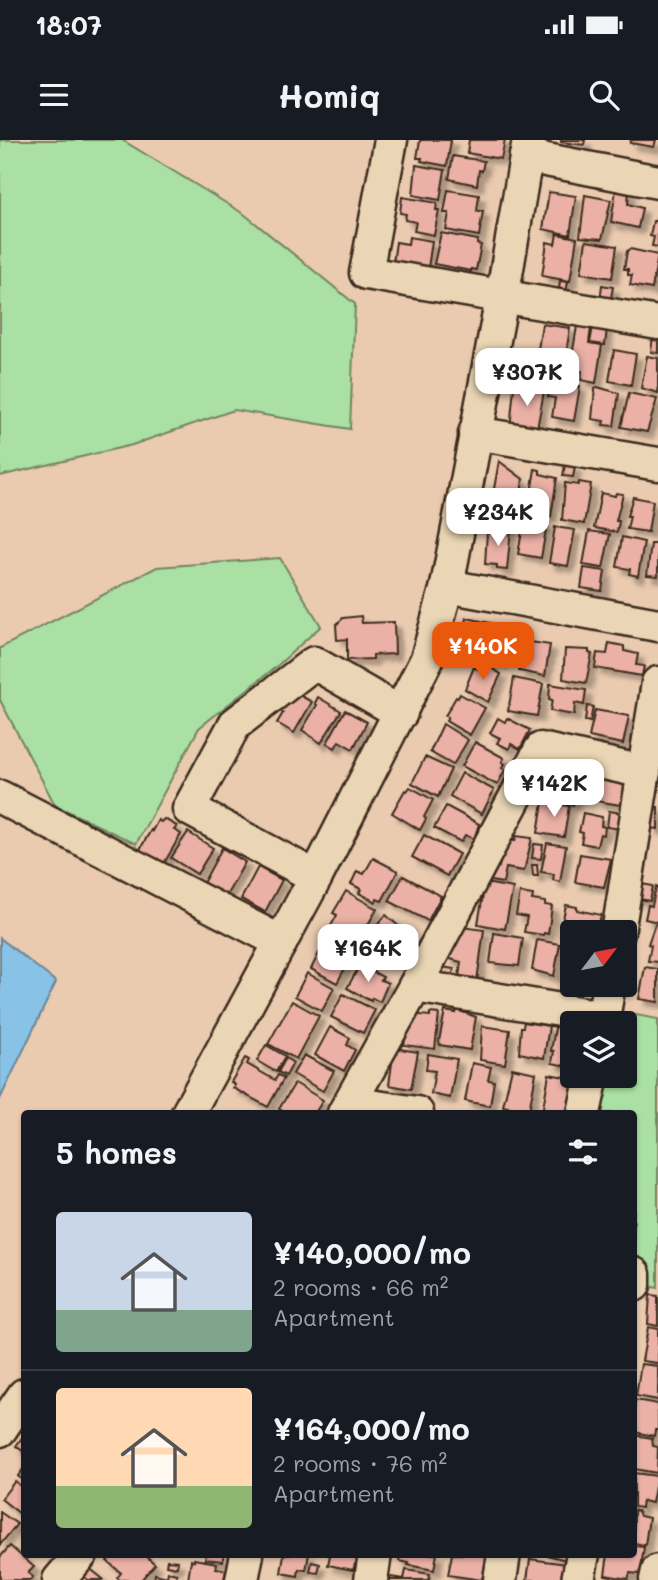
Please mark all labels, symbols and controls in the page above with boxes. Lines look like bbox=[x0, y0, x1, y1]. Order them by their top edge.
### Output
text: 18:07 bbox=[35, 8, 102, 42]
text: Homiq bbox=[278, 74, 380, 116]
icon: menu bbox=[35, 76, 73, 114]
icon: search bbox=[585, 76, 623, 114]
pin: ¥307K bbox=[478, 348, 576, 408]
text: ¥307K bbox=[491, 356, 563, 386]
pin: ¥234K bbox=[449, 488, 547, 548]
text: ¥234K bbox=[462, 496, 534, 526]
pin: ¥140K bbox=[434, 622, 532, 682]
text: ¥140K bbox=[448, 630, 518, 660]
pin: ¥142K bbox=[505, 760, 603, 819]
text: ¥142K bbox=[520, 767, 588, 797]
north arrow bbox=[560, 920, 637, 998]
map controls bbox=[560, 920, 637, 1088]
pin: ¥164K bbox=[319, 924, 417, 984]
text: ¥164K bbox=[334, 932, 402, 962]
button: layers bbox=[560, 1011, 637, 1088]
text: 5 homes bbox=[56, 1132, 177, 1172]
icon: filters bbox=[564, 1133, 602, 1171]
text: ¥140,000/mo bbox=[273, 1232, 471, 1272]
icon: home bbox=[112, 1240, 196, 1324]
text: 2 rooms · 66 m² bbox=[273, 1272, 448, 1302]
text: Apartment bbox=[273, 1302, 395, 1332]
text: ¥164,000/mo bbox=[273, 1408, 470, 1448]
icon: home bbox=[112, 1416, 196, 1500]
text: 2 rooms · 76 m² bbox=[273, 1448, 447, 1478]
text: Apartment bbox=[273, 1478, 395, 1508]

